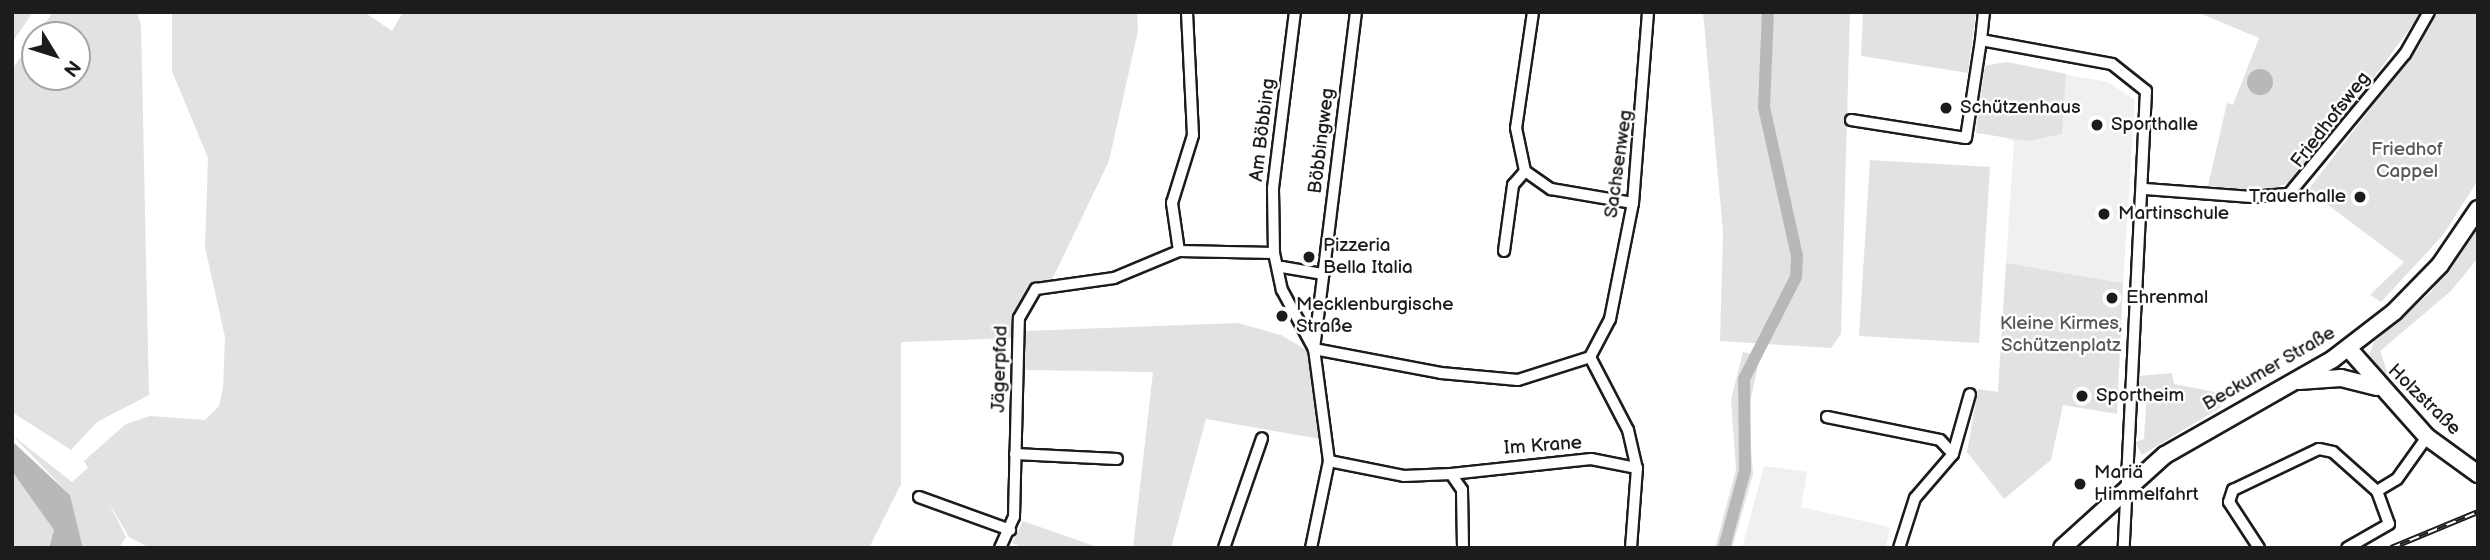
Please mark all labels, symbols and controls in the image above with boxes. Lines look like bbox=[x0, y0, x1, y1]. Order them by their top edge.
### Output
north arrow bbox=[21, 21, 91, 91]
text: N bbox=[58, 55, 85, 81]
street label: Friedhofsweg bbox=[2286, 67, 2376, 173]
street label: Am Böbbing bbox=[1245, 77, 1281, 183]
street label: Böbbingweg bbox=[1304, 87, 1340, 195]
place label: Schützenhaus bbox=[1960, 97, 2081, 119]
marker: Schützenhaus bbox=[1938, 100, 1954, 116]
street label: Sachsenweg bbox=[1600, 108, 1638, 220]
place label: Sporthalle bbox=[2111, 114, 2198, 136]
marker: Sporthalle bbox=[2089, 117, 2105, 133]
park label: Friedhof Cappel bbox=[2371, 139, 2443, 183]
place label: Trauerhalle bbox=[2249, 186, 2346, 208]
marker: Trauerhalle bbox=[2352, 189, 2368, 205]
place label: Martinschule bbox=[2118, 203, 2229, 225]
marker: Martinschule bbox=[2096, 206, 2112, 222]
place label: Pizzeria Bella Italia bbox=[1323, 235, 1413, 279]
marker: Pizzeria Bella Italia bbox=[1301, 249, 1317, 265]
place label: Ehrenmal bbox=[2126, 287, 2208, 309]
marker: Ehrenmal bbox=[2104, 290, 2120, 306]
place label: Mecklenburgische Straße bbox=[1296, 294, 1454, 338]
marker: Mecklenburgische Straße bbox=[1274, 308, 1290, 324]
park label: Kleine Kirmes, Schützenplatz bbox=[2000, 313, 2122, 357]
street label: Beckumer Straße bbox=[2199, 322, 2339, 416]
street label: Jägerpfad bbox=[987, 325, 1013, 413]
street label: Holzstraße bbox=[2383, 360, 2465, 440]
place label: Sportheim bbox=[2096, 385, 2184, 407]
marker: Sportheim bbox=[2074, 388, 2090, 404]
street label: Im Krane bbox=[1503, 432, 1583, 460]
place label: Mariä Himmelfahrt bbox=[2094, 462, 2199, 506]
marker: Mariä Himmelfahrt bbox=[2072, 476, 2088, 492]

